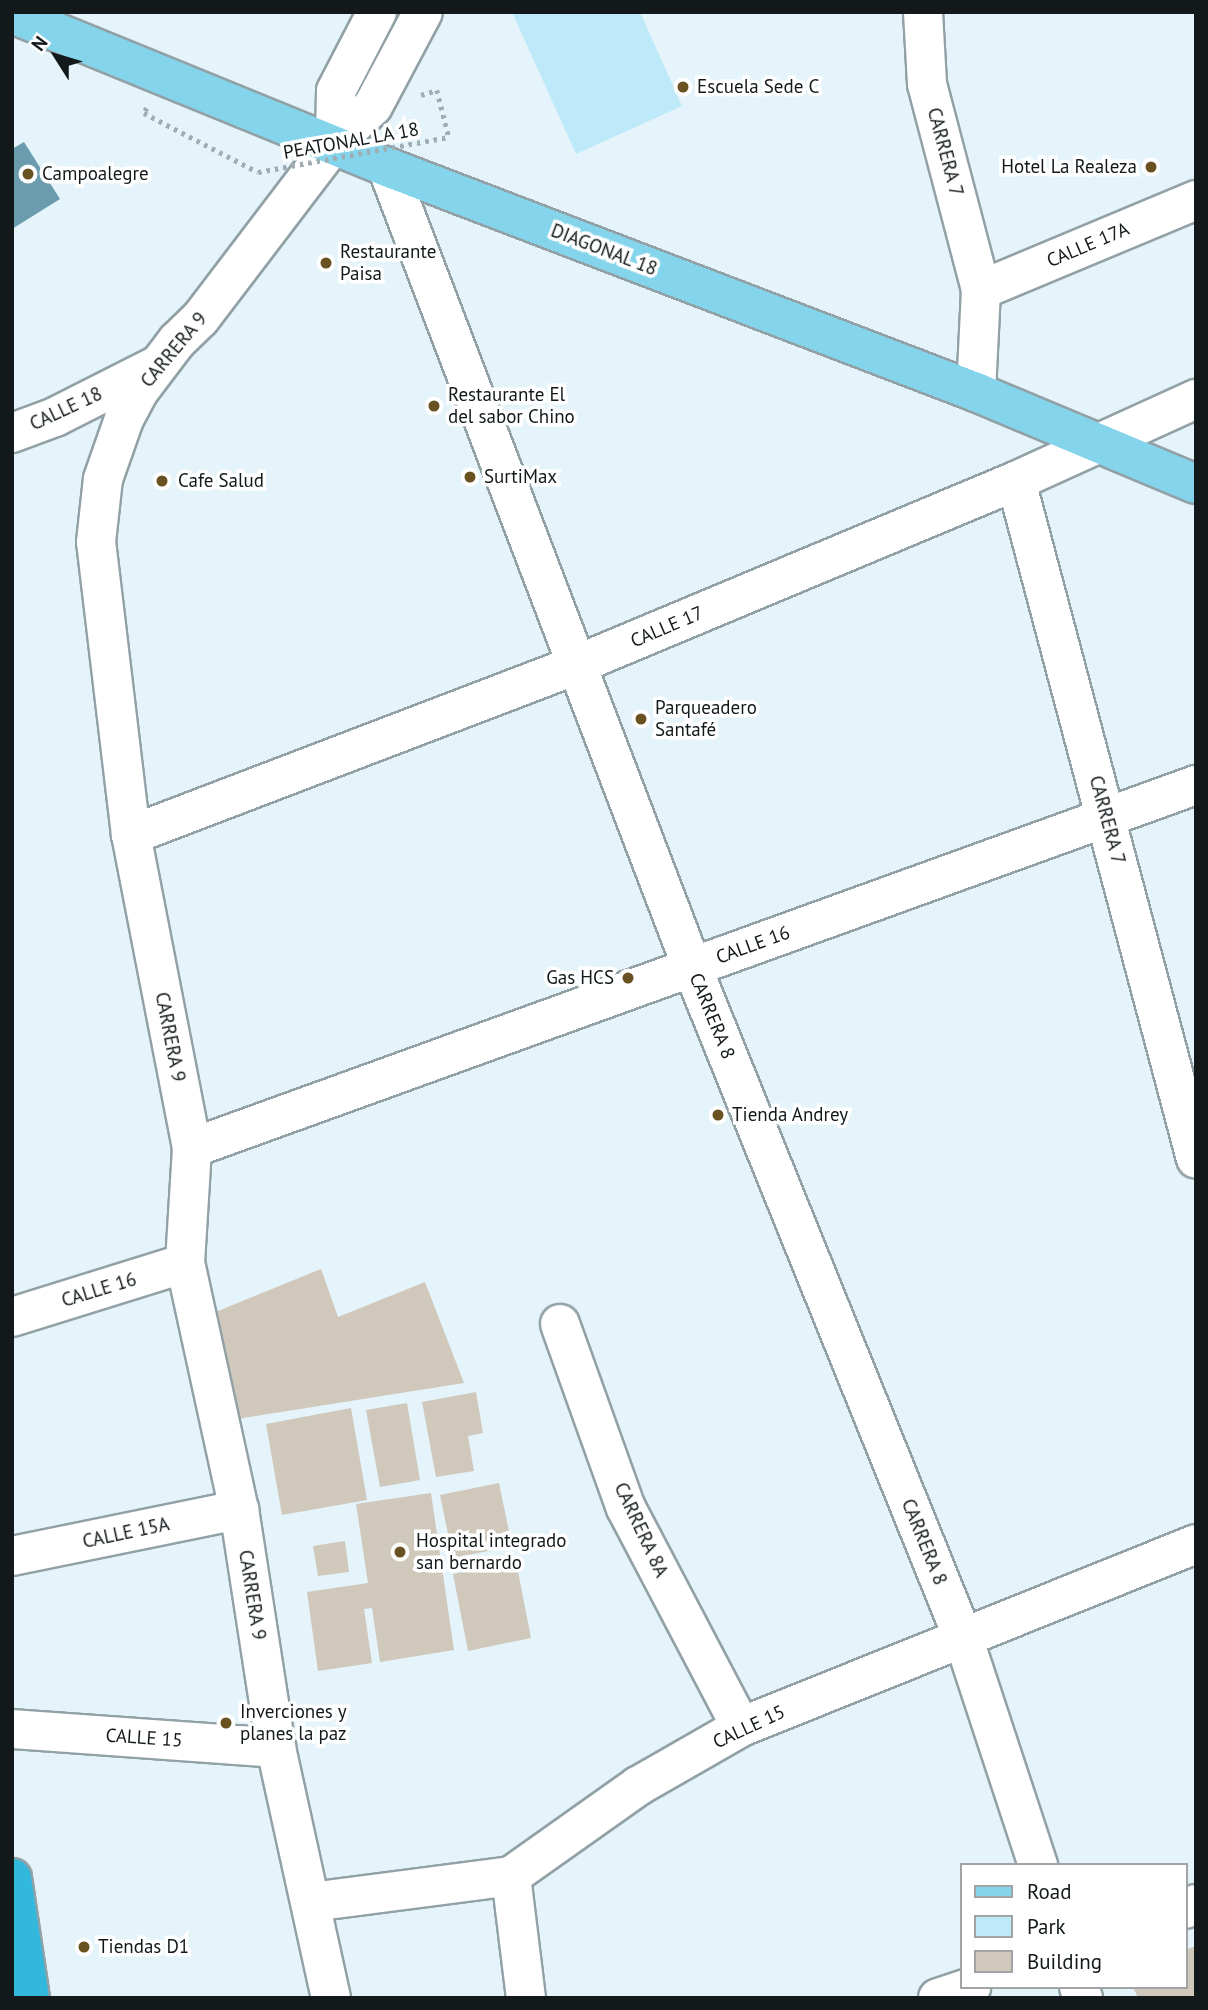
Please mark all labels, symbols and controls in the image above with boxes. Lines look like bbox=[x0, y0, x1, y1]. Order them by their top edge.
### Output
north arrow bbox=[21, 21, 91, 91]
text: N bbox=[26, 31, 53, 56]
place label: Escuela Sede C bbox=[697, 76, 819, 98]
marker: Escuela Sede C bbox=[675, 79, 691, 95]
street label: CARRERA 7 bbox=[922, 105, 968, 199]
street label: PEATONAL LA 18 bbox=[281, 118, 421, 164]
place label: Hotel La Realeza bbox=[1001, 156, 1137, 178]
marker: Hotel La Realeza bbox=[1143, 159, 1159, 175]
place label: Campoalegre bbox=[42, 163, 149, 185]
marker: Campoalegre bbox=[20, 166, 36, 182]
street label: CALLE 17A bbox=[1043, 217, 1133, 273]
street label: DIAGONAL 18 bbox=[547, 219, 661, 281]
place label: Restaurante Paisa bbox=[340, 241, 436, 285]
marker: Restaurante Paisa bbox=[318, 255, 334, 271]
street label: CARRERA 9 bbox=[136, 308, 212, 392]
street label: CALLE 18 bbox=[26, 382, 106, 436]
place label: Restaurante El del sabor Chino bbox=[448, 384, 575, 428]
marker: Restaurante El del sabor Chino bbox=[426, 398, 442, 414]
place label: SurtiMax bbox=[484, 466, 557, 488]
marker: SurtiMax bbox=[462, 469, 478, 485]
place label: Cafe Salud bbox=[178, 470, 264, 492]
marker: Cafe Salud bbox=[152, 471, 172, 491]
street label: CALLE 17 bbox=[627, 601, 707, 653]
place label: Parqueadero Santafé bbox=[655, 697, 757, 741]
marker: Parqueadero Santafé bbox=[633, 711, 649, 727]
street label: CARRERA 7 bbox=[1084, 773, 1130, 867]
street label: CALLE 16 bbox=[713, 921, 793, 969]
place label: Gas HCS bbox=[546, 967, 614, 989]
street label: CARRERA 8 bbox=[684, 969, 740, 1063]
marker: Gas HCS bbox=[620, 970, 636, 986]
street label: CARRERA 9 bbox=[150, 990, 190, 1084]
place label: Tienda Andrey bbox=[732, 1104, 849, 1126]
marker: Tienda Andrey bbox=[710, 1107, 726, 1123]
street label: CALLE 16 bbox=[59, 1268, 139, 1312]
street label: CARRERA 8A bbox=[609, 1479, 673, 1581]
street label: CARRERA 8 bbox=[896, 1495, 952, 1589]
street label: CALLE 15A bbox=[81, 1513, 171, 1553]
place label: Hospital integrado san bernardo bbox=[416, 1530, 566, 1574]
marker: Hospital integrado san bernardo bbox=[390, 1542, 410, 1562]
street label: CARRERA 9 bbox=[234, 1548, 270, 1642]
street label: CALLE 15 bbox=[709, 1700, 789, 1754]
place label: Inverciones y planes la paz bbox=[240, 1701, 347, 1745]
marker: Inverciones y planes la paz bbox=[218, 1715, 234, 1731]
street label: CALLE 15 bbox=[105, 1724, 183, 1752]
legend bbox=[960, 1863, 1187, 1989]
text: Road bbox=[1027, 1878, 1071, 1905]
text: Park bbox=[1027, 1913, 1066, 1940]
place label: Tiendas D1 bbox=[98, 1936, 189, 1958]
marker: Tiendas D1 bbox=[76, 1939, 92, 1955]
text: Building bbox=[1027, 1948, 1102, 1975]

